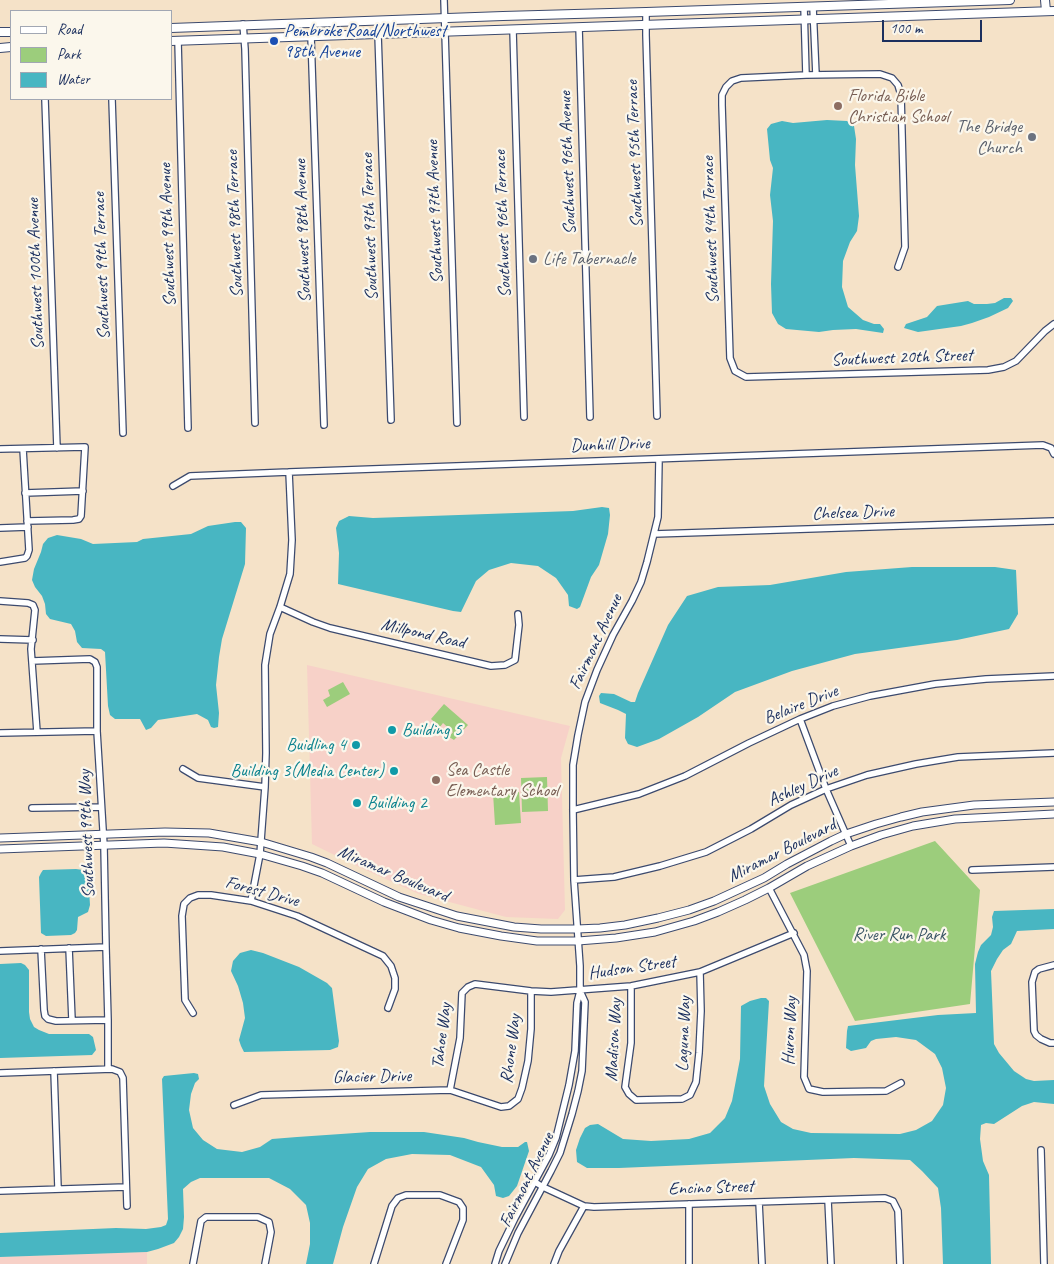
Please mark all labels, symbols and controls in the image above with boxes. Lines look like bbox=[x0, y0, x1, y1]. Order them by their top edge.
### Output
legend bbox=[10, 10, 172, 100]
scale bar bbox=[884, 10, 984, 42]
text: 100 m bbox=[890, 19, 922, 38]
text: Road bbox=[57, 20, 82, 39]
place label: Pembroke Road/Northwest 98th Avenue bbox=[284, 20, 446, 62]
marker: Pembroke Road/Northwest 98th Avenue bbox=[268, 35, 280, 47]
text: Park bbox=[57, 45, 81, 64]
text: Water bbox=[57, 70, 90, 89]
street label: Southwest 95th Terrace bbox=[622, 80, 648, 228]
place label: Florida Bible Christian School bbox=[848, 85, 949, 128]
street label: Southwest 96th Avenue bbox=[555, 91, 581, 235]
marker: Florida Bible Christian School bbox=[832, 100, 844, 112]
place label: The Bridge Church bbox=[956, 116, 1022, 158]
marker: The Bridge Church bbox=[1026, 131, 1038, 143]
street label: Southwest 97th Avenue bbox=[422, 140, 448, 284]
street label: Southwest 98th Terrace bbox=[222, 150, 248, 298]
street label: Southwest 96th Terrace bbox=[490, 150, 516, 298]
street label: Southwest 97th Terrace bbox=[357, 153, 383, 301]
street label: Southwest 94th Terrace bbox=[698, 156, 724, 304]
street label: Southwest 98th Avenue bbox=[290, 159, 316, 303]
street label: Southwest 99th Avenue bbox=[155, 163, 181, 307]
street label: Southwest 99th Terrace bbox=[89, 192, 115, 340]
street label: Southwest 100th Avenue bbox=[23, 198, 49, 350]
place label: Life Tabernacle bbox=[543, 248, 635, 270]
marker: Life Tabernacle bbox=[527, 253, 539, 265]
street label: Southwest 20th Street bbox=[831, 345, 973, 371]
street label: Dunhill Drive bbox=[570, 433, 650, 457]
street label: Chelsea Drive bbox=[812, 501, 894, 525]
street label: Fairmont Avenue bbox=[565, 591, 627, 693]
street label: Millpond Road bbox=[379, 614, 467, 654]
street label: Belaire Drive bbox=[761, 680, 841, 730]
place label: Building 5 bbox=[402, 719, 462, 741]
marker: Building 5 bbox=[386, 724, 398, 736]
place label: Buidling 4 bbox=[286, 734, 346, 756]
marker: Buidling 4 bbox=[350, 739, 362, 751]
place label: Sea Castle Elementary School bbox=[446, 759, 558, 802]
place label: Building 3(Media Center) bbox=[231, 760, 384, 782]
street label: Ashley Drive bbox=[765, 760, 841, 812]
marker: Building 3(Media Center) bbox=[388, 765, 400, 777]
street label: Southwest 99th Way bbox=[74, 769, 100, 899]
marker: Sea Castle Elementary School bbox=[430, 774, 442, 786]
place label: Building 2 bbox=[367, 792, 427, 814]
marker: Building 2 bbox=[351, 797, 363, 809]
street label: Miramar Boulevard bbox=[724, 815, 840, 887]
street label: Miramar Boulevard bbox=[334, 841, 452, 907]
street label: Forest Drive bbox=[223, 872, 301, 912]
park label: River Run Park bbox=[853, 924, 945, 946]
street label: Hudson Street bbox=[587, 951, 677, 985]
street label: Laguna Way bbox=[672, 996, 696, 1072]
street label: Huron Way bbox=[778, 996, 802, 1066]
street label: Madison Way bbox=[601, 998, 627, 1082]
street label: Tahoe Way bbox=[427, 1002, 457, 1070]
street label: Rhone Way bbox=[496, 1013, 526, 1085]
street label: Glacier Drive bbox=[333, 1066, 411, 1088]
street label: Fairmont Avenue bbox=[495, 1129, 559, 1231]
street label: Encino Street bbox=[668, 1176, 754, 1200]

